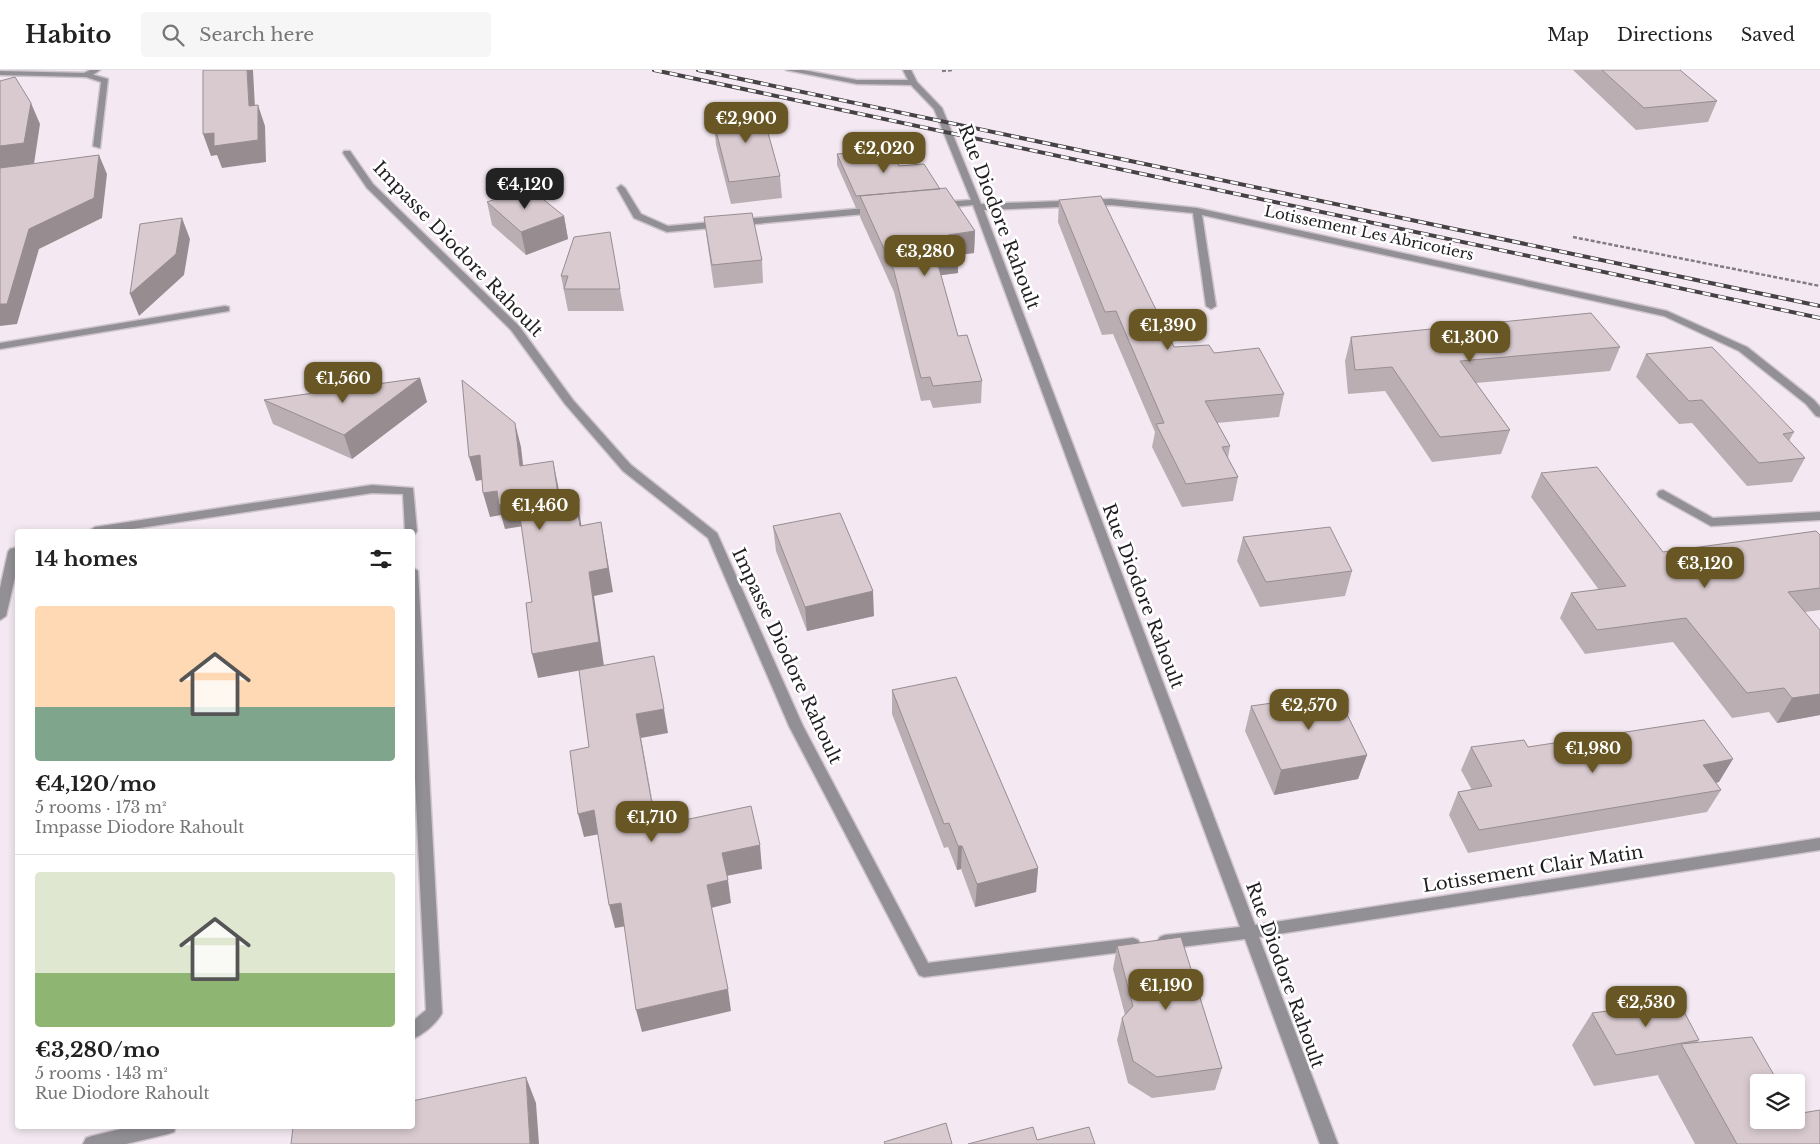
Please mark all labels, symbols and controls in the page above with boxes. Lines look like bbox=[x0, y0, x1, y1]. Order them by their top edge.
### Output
search box bbox=[141, 12, 491, 57]
text: Habito bbox=[25, 20, 111, 49]
icon: search bbox=[159, 21, 187, 49]
text: Search here bbox=[199, 23, 314, 46]
text: Map bbox=[1547, 24, 1589, 46]
text: Directions bbox=[1617, 24, 1713, 46]
text: Saved bbox=[1741, 24, 1795, 46]
pin: €2,900 bbox=[705, 102, 787, 144]
text: €2,900 bbox=[715, 108, 777, 128]
street label: Rue Diodore Rahoult bbox=[954, 121, 1045, 313]
pin: €2,020 bbox=[843, 132, 925, 174]
text: €2,020 bbox=[853, 138, 915, 158]
street label: Impasse Diodore Rahoult bbox=[368, 157, 548, 341]
pin: €4,120 bbox=[484, 168, 566, 210]
text: €4,120 bbox=[497, 174, 553, 194]
street label: Lotissement Les Abricotiers bbox=[1263, 201, 1476, 264]
pin: €3,280 bbox=[884, 234, 966, 277]
text: €3,280 bbox=[895, 241, 955, 261]
pin: €1,390 bbox=[1127, 308, 1209, 351]
text: €1,390 bbox=[1140, 315, 1196, 335]
pin: €1,300 bbox=[1429, 320, 1511, 363]
text: €1,300 bbox=[1441, 327, 1499, 347]
pin: €1,560 bbox=[302, 362, 384, 404]
text: €1,560 bbox=[315, 368, 371, 388]
pin: €1,460 bbox=[499, 488, 581, 531]
text: €1,460 bbox=[512, 495, 568, 515]
street label: Rue Diodore Rahoult bbox=[1098, 500, 1189, 692]
icon: filters bbox=[367, 545, 395, 573]
street label: Impasse Diodore Rahoult bbox=[727, 545, 847, 768]
text: 14 homes bbox=[35, 546, 138, 572]
pin: €3,120 bbox=[1664, 546, 1746, 589]
text: €3,120 bbox=[1677, 553, 1733, 573]
icon: home bbox=[170, 639, 260, 729]
pin: €2,570 bbox=[1268, 688, 1350, 731]
text: €2,570 bbox=[1281, 695, 1337, 715]
pin: €1,980 bbox=[1552, 732, 1634, 774]
text: €1,980 bbox=[1565, 738, 1621, 758]
text: €4,120/mo bbox=[35, 771, 156, 797]
text: 5 rooms · 173 m² bbox=[35, 797, 167, 817]
pin: €1,710 bbox=[611, 800, 693, 843]
text: €1,710 bbox=[627, 807, 677, 827]
text: Impasse Diodore Rahoult bbox=[35, 817, 244, 837]
street label: Lotissement Clair Matin bbox=[1421, 841, 1645, 897]
street label: Rue Diodore Rahoult bbox=[1241, 879, 1329, 1071]
icon: home bbox=[170, 904, 260, 994]
pin: €1,190 bbox=[1125, 968, 1207, 1011]
text: €1,190 bbox=[1139, 975, 1193, 995]
pin: €2,530 bbox=[1605, 986, 1687, 1028]
text: €2,530 bbox=[1617, 992, 1675, 1012]
text: €3,280/mo bbox=[35, 1037, 160, 1063]
text: 5 rooms · 143 m² bbox=[35, 1063, 168, 1083]
map controls bbox=[1750, 1074, 1805, 1129]
button: layers bbox=[1750, 1074, 1805, 1129]
text: Rue Diodore Rahoult bbox=[35, 1083, 210, 1103]

